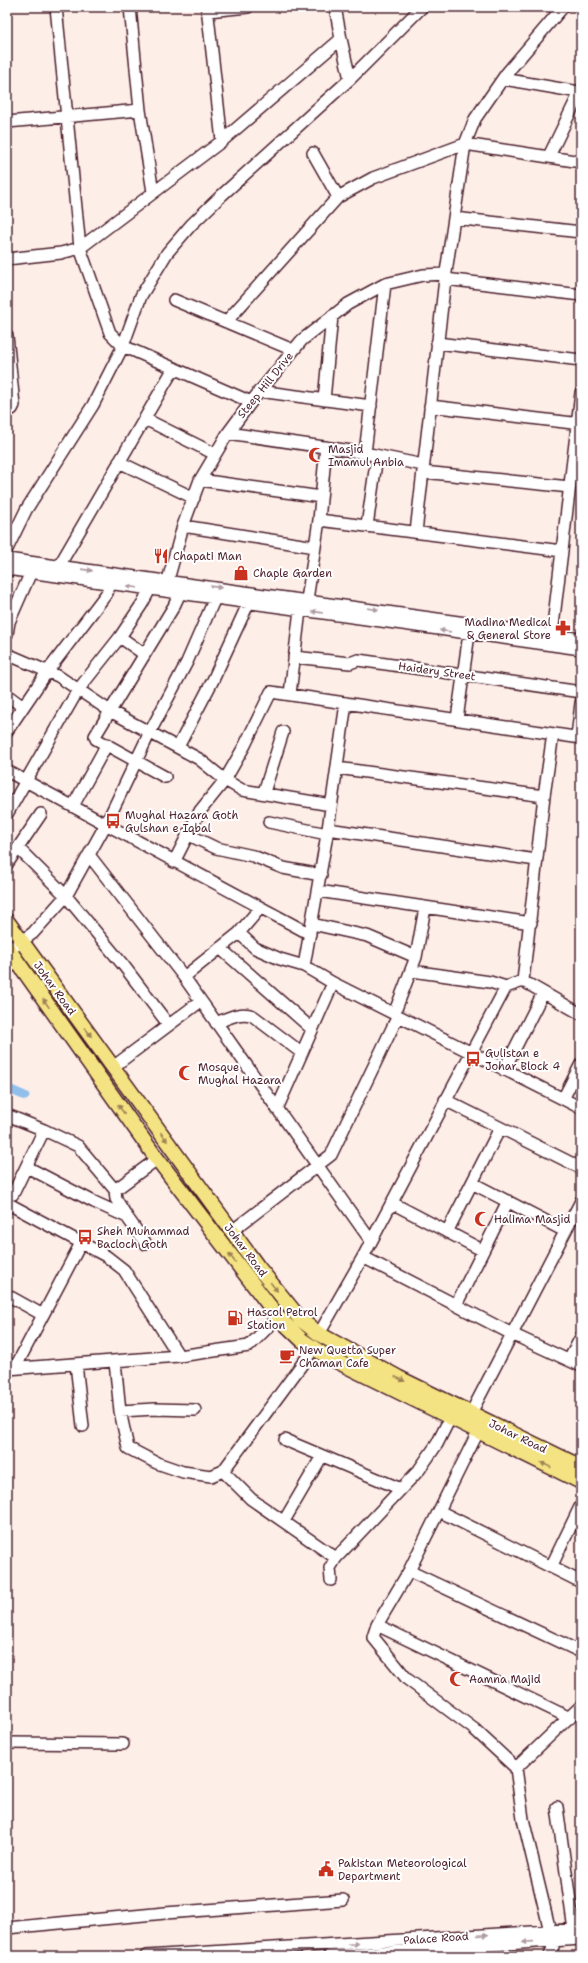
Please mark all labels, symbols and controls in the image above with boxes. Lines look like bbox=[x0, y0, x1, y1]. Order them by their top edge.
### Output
street label: Steep Hill Drive bbox=[234, 349, 297, 422]
place label: Masjid Imamul Anbia bbox=[328, 442, 404, 470]
mosque icon: Masjid Imamul Anbia bbox=[307, 446, 325, 464]
restaurant icon: Chapati Man bbox=[152, 547, 170, 565]
place label: Chapati Man bbox=[173, 549, 242, 564]
shop icon: Chaple Garden bbox=[232, 564, 250, 582]
place label: Chaple Garden bbox=[253, 566, 332, 581]
one-way arrow bbox=[81, 567, 93, 573]
one-way arrow bbox=[126, 584, 138, 590]
one-way arrow bbox=[210, 584, 222, 590]
one-way arrow bbox=[366, 606, 379, 612]
one-way arrow bbox=[311, 609, 323, 615]
place label: Madina Medical & General Store bbox=[465, 615, 552, 643]
pharmacy icon: Madina Medical & General Store bbox=[554, 619, 572, 637]
one-way arrow bbox=[439, 628, 451, 634]
street label: Haidery Street bbox=[397, 659, 477, 684]
place label: Mughal Hazara Goth Gulshan e Iqbal bbox=[125, 808, 238, 836]
bus stop icon: Mughal Hazara Goth Gulshan e Iqbal bbox=[104, 812, 122, 830]
street label: Johar Road bbox=[30, 958, 79, 1018]
one-way arrow bbox=[42, 997, 51, 1008]
one-way arrow bbox=[83, 1027, 92, 1038]
place label: Gulistan e Johar Block 4 bbox=[485, 1046, 560, 1074]
bus stop icon: Gulistan e Johar Block 4 bbox=[464, 1050, 482, 1068]
place label: Mosque Mughal Hazara bbox=[198, 1060, 281, 1088]
mosque icon: Mosque Mughal Hazara bbox=[177, 1064, 195, 1082]
one-way arrow bbox=[117, 1104, 125, 1114]
one-way arrow bbox=[160, 1132, 168, 1143]
mosque icon: Halima Masjid bbox=[473, 1210, 491, 1228]
place label: Halima Masjid bbox=[494, 1212, 570, 1227]
street label: Johar Road bbox=[221, 1221, 271, 1280]
place label: Sheh Muhammad Bacloch Goth bbox=[97, 1224, 190, 1252]
bus stop icon: Sheh Muhammad Bacloch Goth bbox=[76, 1228, 94, 1246]
one-way arrow bbox=[228, 1253, 236, 1264]
one-way arrow bbox=[270, 1282, 278, 1293]
place label: Hascol Petrol Station bbox=[247, 1305, 318, 1333]
fuel station icon: Hascol Petrol Station bbox=[226, 1309, 244, 1327]
place label: New Quetta Super Chaman Cafe bbox=[299, 1343, 396, 1371]
cafe icon: New Quetta Super Chaman Cafe bbox=[278, 1347, 296, 1365]
one-way arrow bbox=[395, 1376, 406, 1382]
street label: Johar Road bbox=[486, 1416, 549, 1457]
one-way arrow bbox=[540, 1462, 552, 1468]
mosque icon: Aamna Majid bbox=[448, 1670, 466, 1688]
place label: Aamna Majid bbox=[469, 1672, 541, 1687]
place label: Pakistan Meteorological Department bbox=[338, 1856, 467, 1884]
public building icon: Pakistan Meteorological Department bbox=[317, 1860, 335, 1878]
street label: Palace Road bbox=[403, 1929, 469, 1948]
one-way arrow bbox=[477, 1932, 489, 1939]
one-way arrow bbox=[522, 1939, 534, 1946]
one-way arrow bbox=[347, 1940, 359, 1947]

